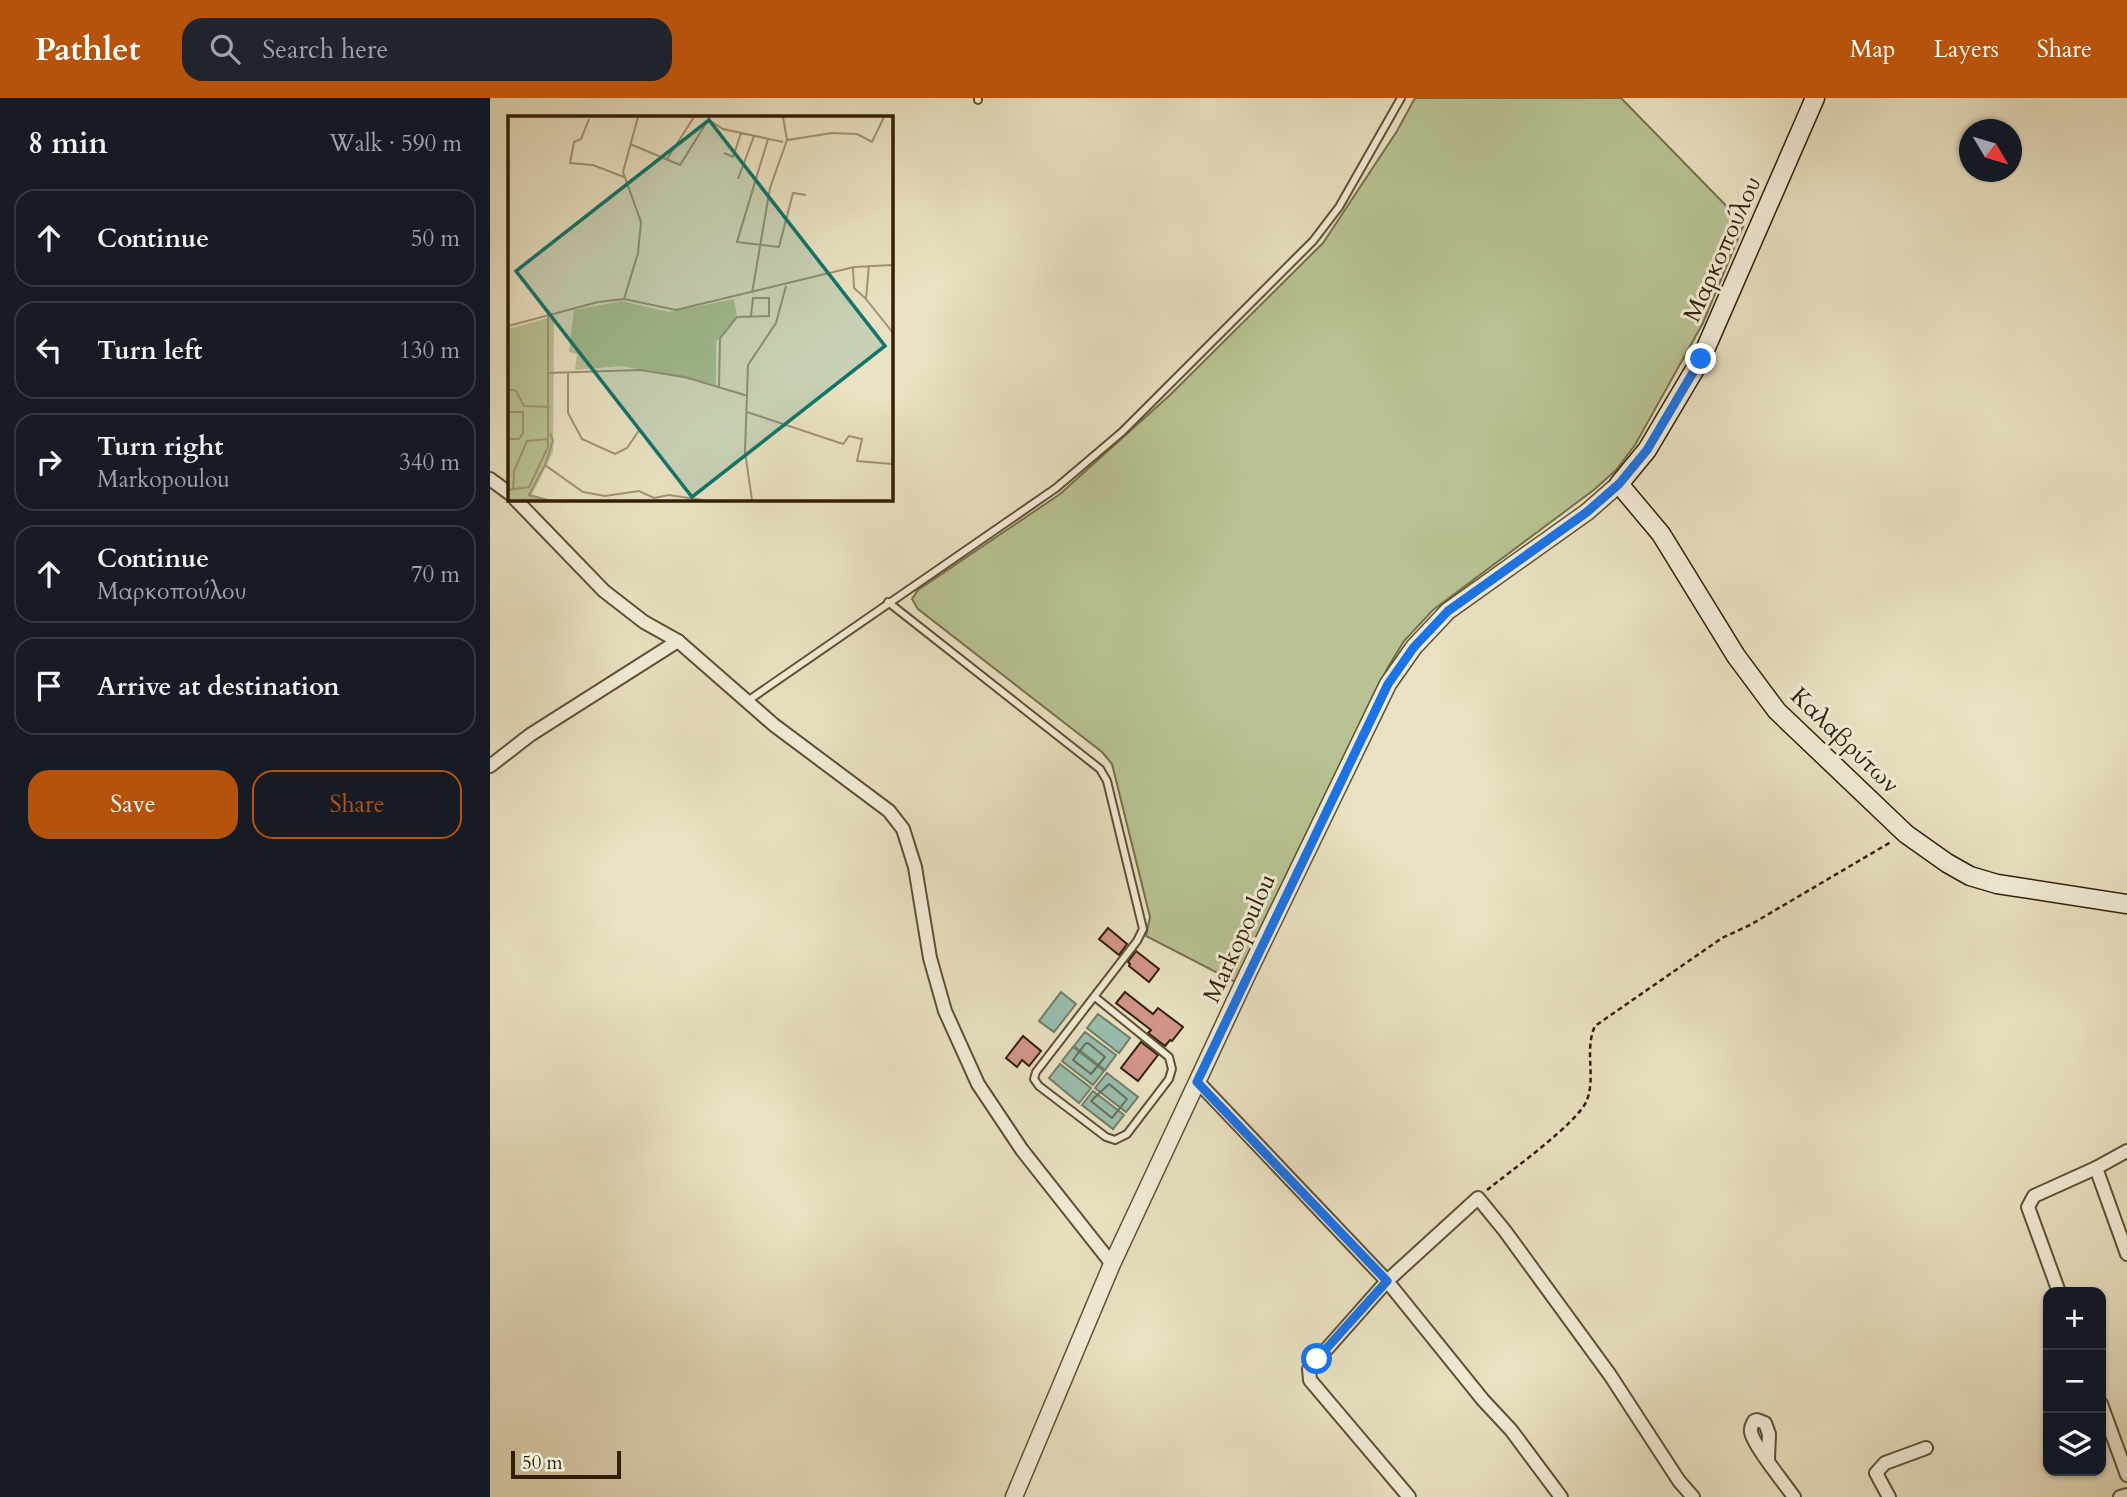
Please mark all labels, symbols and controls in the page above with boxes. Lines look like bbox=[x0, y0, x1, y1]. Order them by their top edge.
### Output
search box bbox=[182, 18, 672, 81]
text: Pathlet bbox=[35, 27, 140, 72]
icon: search bbox=[206, 30, 244, 68]
text: Search here bbox=[262, 32, 388, 67]
text: Map bbox=[1850, 33, 1896, 66]
text: Layers bbox=[1934, 33, 1999, 66]
text: Share bbox=[2037, 33, 2092, 66]
inset map bbox=[508, 116, 892, 500]
north arrow bbox=[1959, 119, 2022, 182]
text: 8 min bbox=[28, 123, 108, 164]
text: Walk · 590 m bbox=[329, 128, 462, 159]
street label: Μαρκοπούλου bbox=[1676, 171, 1769, 327]
icon: ahead bbox=[30, 219, 68, 257]
text: Continue bbox=[97, 221, 209, 256]
text: 50 m bbox=[411, 223, 460, 254]
icon: left bbox=[30, 331, 68, 369]
text: Turn left bbox=[97, 333, 202, 368]
text: 130 m bbox=[399, 335, 460, 366]
route end bbox=[1685, 343, 1716, 374]
text: Turn right bbox=[97, 429, 224, 464]
icon: right bbox=[30, 443, 68, 481]
text: 340 m bbox=[399, 447, 460, 478]
text: Markopoulou bbox=[97, 464, 230, 495]
text: Continue bbox=[97, 541, 209, 576]
icon: ahead bbox=[30, 555, 68, 593]
text: 70 m bbox=[411, 559, 460, 590]
text: Μαρκοπούλου bbox=[97, 576, 247, 607]
icon: arrive bbox=[30, 667, 68, 705]
text: Arrive at destination bbox=[97, 669, 340, 704]
street label: Καλαβρύτων bbox=[1783, 680, 1906, 801]
button: Save bbox=[28, 770, 238, 839]
button: Share bbox=[252, 770, 462, 839]
street label: Markopoulou bbox=[1195, 868, 1284, 1008]
map controls bbox=[2043, 1287, 2106, 1476]
button: + bbox=[2043, 1287, 2106, 1350]
route start bbox=[1301, 1343, 1332, 1374]
button: − bbox=[2043, 1350, 2106, 1413]
button: layers bbox=[2043, 1413, 2106, 1476]
scale bar bbox=[511, 1448, 621, 1480]
text: 50 m bbox=[522, 1450, 563, 1476]

